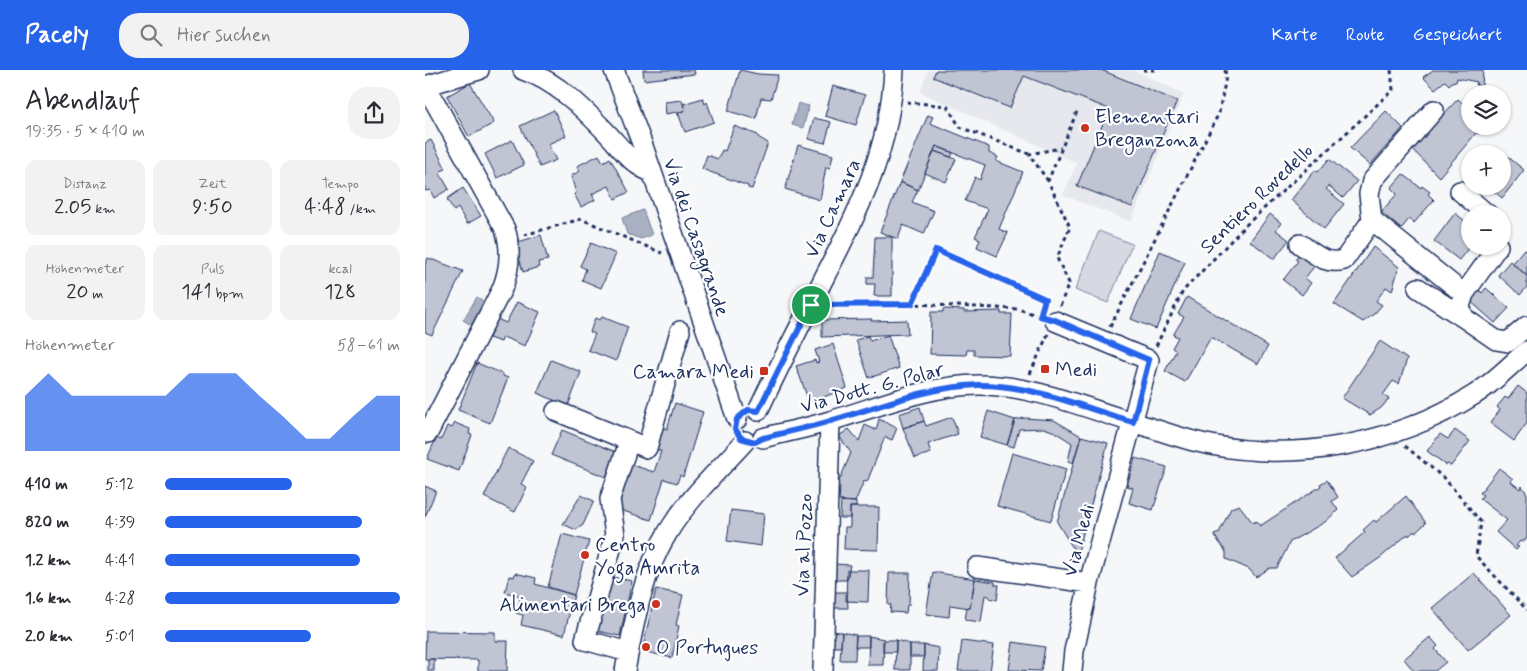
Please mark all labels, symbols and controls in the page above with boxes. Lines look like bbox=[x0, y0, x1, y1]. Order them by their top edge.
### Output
search box bbox=[119, 13, 469, 58]
text: Pacely bbox=[25, 20, 89, 51]
icon: search bbox=[137, 21, 165, 49]
text: Hier suchen bbox=[177, 23, 271, 48]
text: Karte bbox=[1272, 23, 1318, 47]
text: Route bbox=[1346, 23, 1385, 47]
text: Gespeichert bbox=[1413, 23, 1502, 47]
text: Abendlauf bbox=[25, 83, 140, 120]
map controls bbox=[1461, 85, 1511, 255]
button: layers bbox=[1461, 85, 1511, 135]
button: share bbox=[348, 87, 400, 139]
place label: Elementari Breganzona bbox=[1095, 104, 1199, 155]
text: 19:35 · 5 × 410 m bbox=[25, 121, 145, 142]
marker: Elementari Breganzona bbox=[1079, 122, 1091, 134]
street label: Sentiero Rovedello bbox=[1194, 138, 1320, 260]
button: + bbox=[1461, 145, 1511, 195]
street label: Via dei Casagrande bbox=[655, 155, 735, 321]
street label: Via Camara bbox=[799, 155, 868, 263]
text: Distanz bbox=[63, 175, 107, 193]
text: Zeit bbox=[198, 175, 227, 193]
text: Tempo bbox=[322, 175, 359, 193]
text: 2.05 bbox=[54, 193, 92, 221]
text: 9:50 bbox=[192, 193, 233, 221]
text: 4:48 bbox=[304, 193, 346, 221]
text: km bbox=[92, 200, 116, 218]
text: /km bbox=[346, 200, 376, 218]
button: − bbox=[1461, 205, 1511, 255]
text: Höhenmeter bbox=[46, 260, 124, 278]
text: Puls bbox=[201, 260, 224, 278]
text: kcal bbox=[328, 260, 352, 278]
text: 20 bbox=[66, 278, 89, 306]
text: 141 bbox=[181, 278, 212, 306]
text: 128 bbox=[324, 278, 356, 306]
pin bbox=[790, 284, 832, 326]
text: m bbox=[89, 285, 103, 303]
text: bpm bbox=[212, 285, 244, 303]
icon: arrive bbox=[797, 291, 825, 319]
text: Höhenmeter bbox=[25, 335, 115, 356]
text: 58–61 m bbox=[337, 335, 400, 356]
street label: Via Dott. G. Polar bbox=[798, 356, 948, 421]
place label: Medi bbox=[1055, 357, 1097, 384]
place label: Camara Medi bbox=[632, 359, 754, 386]
marker: Medi bbox=[1039, 363, 1051, 375]
marker: Camara Medi bbox=[758, 365, 770, 377]
text: 410 m bbox=[25, 474, 68, 495]
text: 5:12 bbox=[105, 474, 134, 495]
street label: Via al Pozzo bbox=[789, 493, 820, 597]
street label: Via Medi bbox=[1057, 501, 1102, 580]
text: 820 m bbox=[25, 512, 69, 533]
text: 4:39 bbox=[105, 512, 135, 533]
place label: Centro Yoga Amrita bbox=[595, 532, 700, 584]
marker: Centro Yoga Amrita bbox=[579, 549, 591, 561]
text: 1.2 km bbox=[25, 550, 71, 571]
text: 4:41 bbox=[105, 550, 135, 571]
text: 1.6 km bbox=[25, 588, 71, 609]
text: 4:28 bbox=[105, 588, 135, 609]
place label: Alimentari Brega bbox=[499, 592, 646, 619]
marker: Alimentari Brega bbox=[650, 598, 662, 610]
text: 2.0 km bbox=[25, 626, 73, 647]
text: 5:01 bbox=[105, 626, 135, 647]
place label: O Portugues bbox=[656, 635, 758, 662]
marker: O Portugues bbox=[640, 641, 652, 653]

